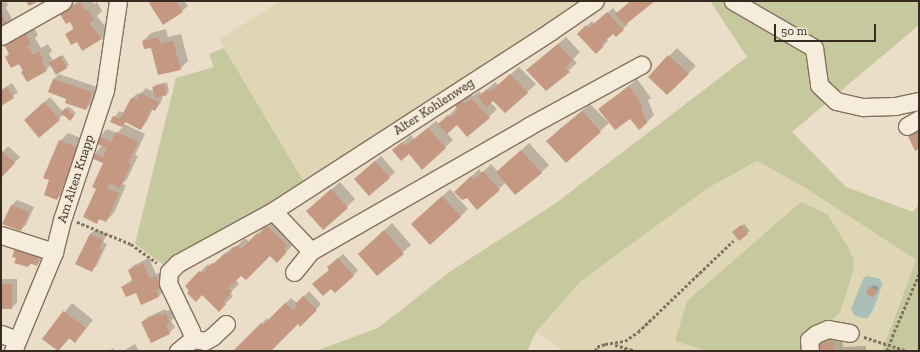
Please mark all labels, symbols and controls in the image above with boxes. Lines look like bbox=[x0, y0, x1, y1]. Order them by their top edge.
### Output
scale bar bbox=[776, 16, 878, 42]
text: 50 m bbox=[781, 24, 807, 38]
street label: Alter Kohlenweg bbox=[391, 75, 477, 139]
street label: Am Alten Knapp bbox=[54, 133, 98, 225]

